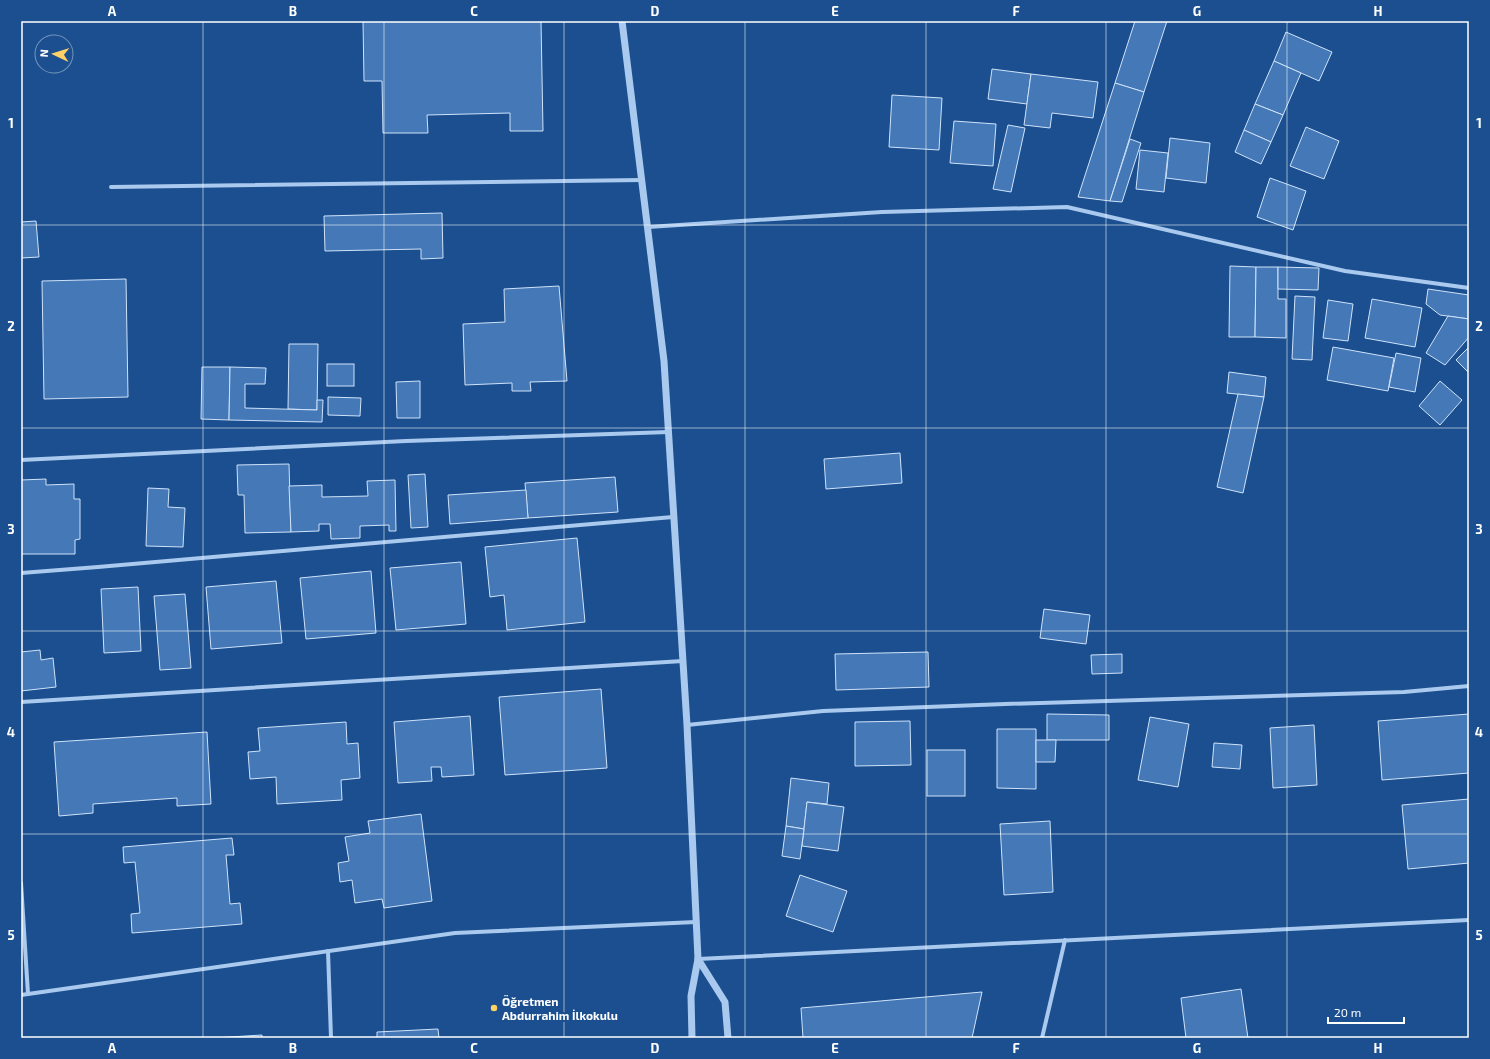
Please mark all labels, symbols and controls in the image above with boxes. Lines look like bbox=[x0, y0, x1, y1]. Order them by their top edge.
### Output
text: A bbox=[108, 3, 117, 19]
text: B bbox=[289, 3, 297, 19]
text: C bbox=[470, 3, 478, 19]
text: D bbox=[651, 3, 660, 19]
text: E bbox=[831, 3, 839, 19]
text: F bbox=[1012, 3, 1020, 19]
text: G bbox=[1193, 3, 1201, 19]
text: H bbox=[1374, 3, 1383, 19]
north arrow bbox=[34, 34, 74, 74]
text: N bbox=[37, 49, 50, 58]
text: 1 bbox=[8, 115, 14, 131]
text: 1 bbox=[1476, 115, 1482, 131]
text: 2 bbox=[7, 318, 15, 334]
text: 2 bbox=[1475, 318, 1483, 334]
text: 3 bbox=[7, 521, 15, 537]
text: 3 bbox=[1475, 521, 1483, 537]
text: 4 bbox=[7, 724, 15, 740]
text: 4 bbox=[1475, 724, 1483, 740]
text: 5 bbox=[7, 927, 15, 943]
text: 5 bbox=[1475, 927, 1483, 943]
place label: Öğretmen Abdurrahim İlkokulu bbox=[502, 994, 618, 1022]
scale bar bbox=[1328, 999, 1404, 1025]
marker: Öğretmen Abdurrahim İlkokulu bbox=[489, 1003, 499, 1013]
text: 20 m bbox=[1334, 1005, 1361, 1019]
text: A bbox=[108, 1040, 117, 1056]
text: B bbox=[289, 1040, 297, 1056]
text: C bbox=[470, 1040, 478, 1056]
text: D bbox=[651, 1040, 660, 1056]
text: E bbox=[831, 1040, 839, 1056]
text: F bbox=[1012, 1040, 1020, 1056]
text: G bbox=[1193, 1040, 1201, 1056]
text: H bbox=[1374, 1040, 1383, 1056]

